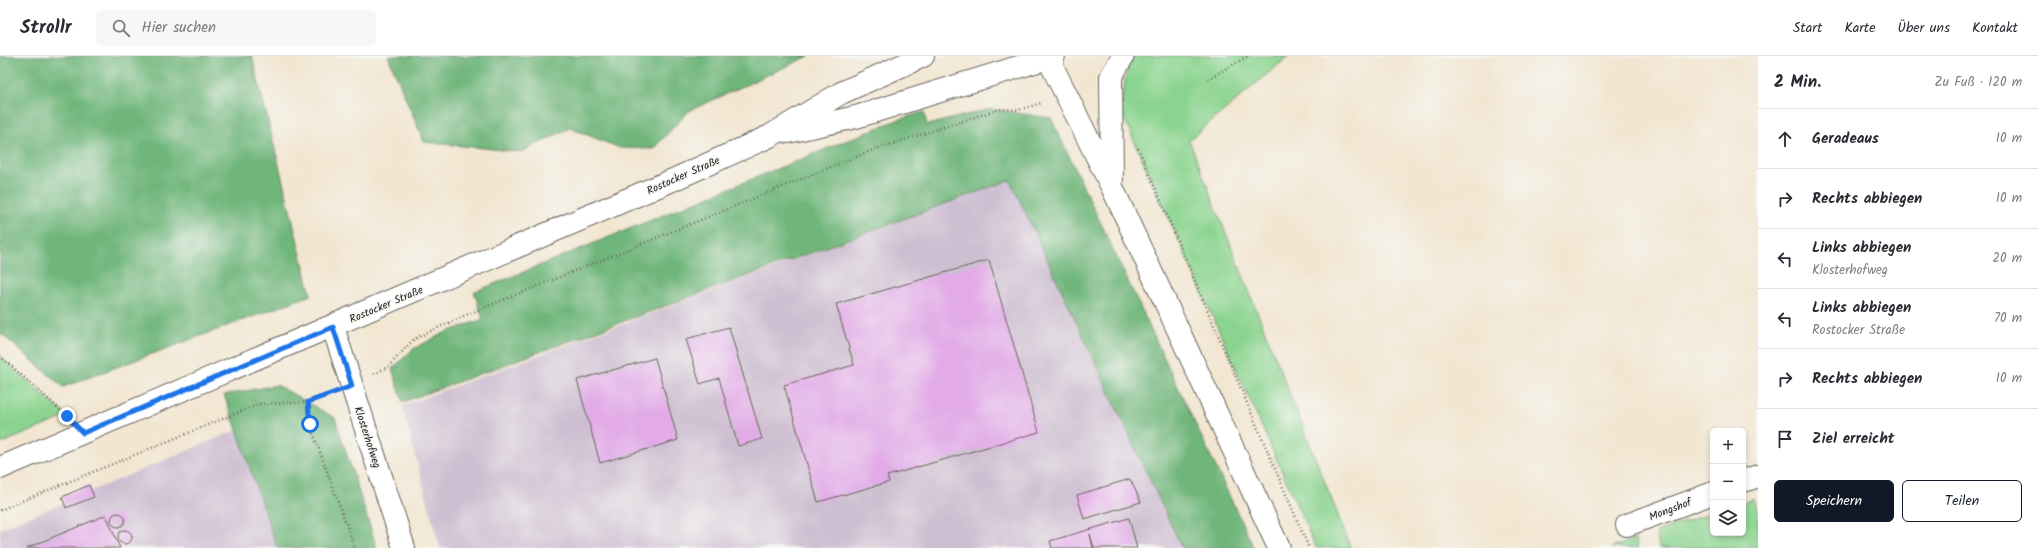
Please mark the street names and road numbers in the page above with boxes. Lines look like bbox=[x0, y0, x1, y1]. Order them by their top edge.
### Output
street label: Rostocker Straße bbox=[644, 152, 723, 200]
street label: Rostocker Straße bbox=[347, 281, 426, 329]
street label: Klosterhofweg bbox=[349, 404, 386, 471]
street label: Mongshof bbox=[1646, 493, 1696, 526]

